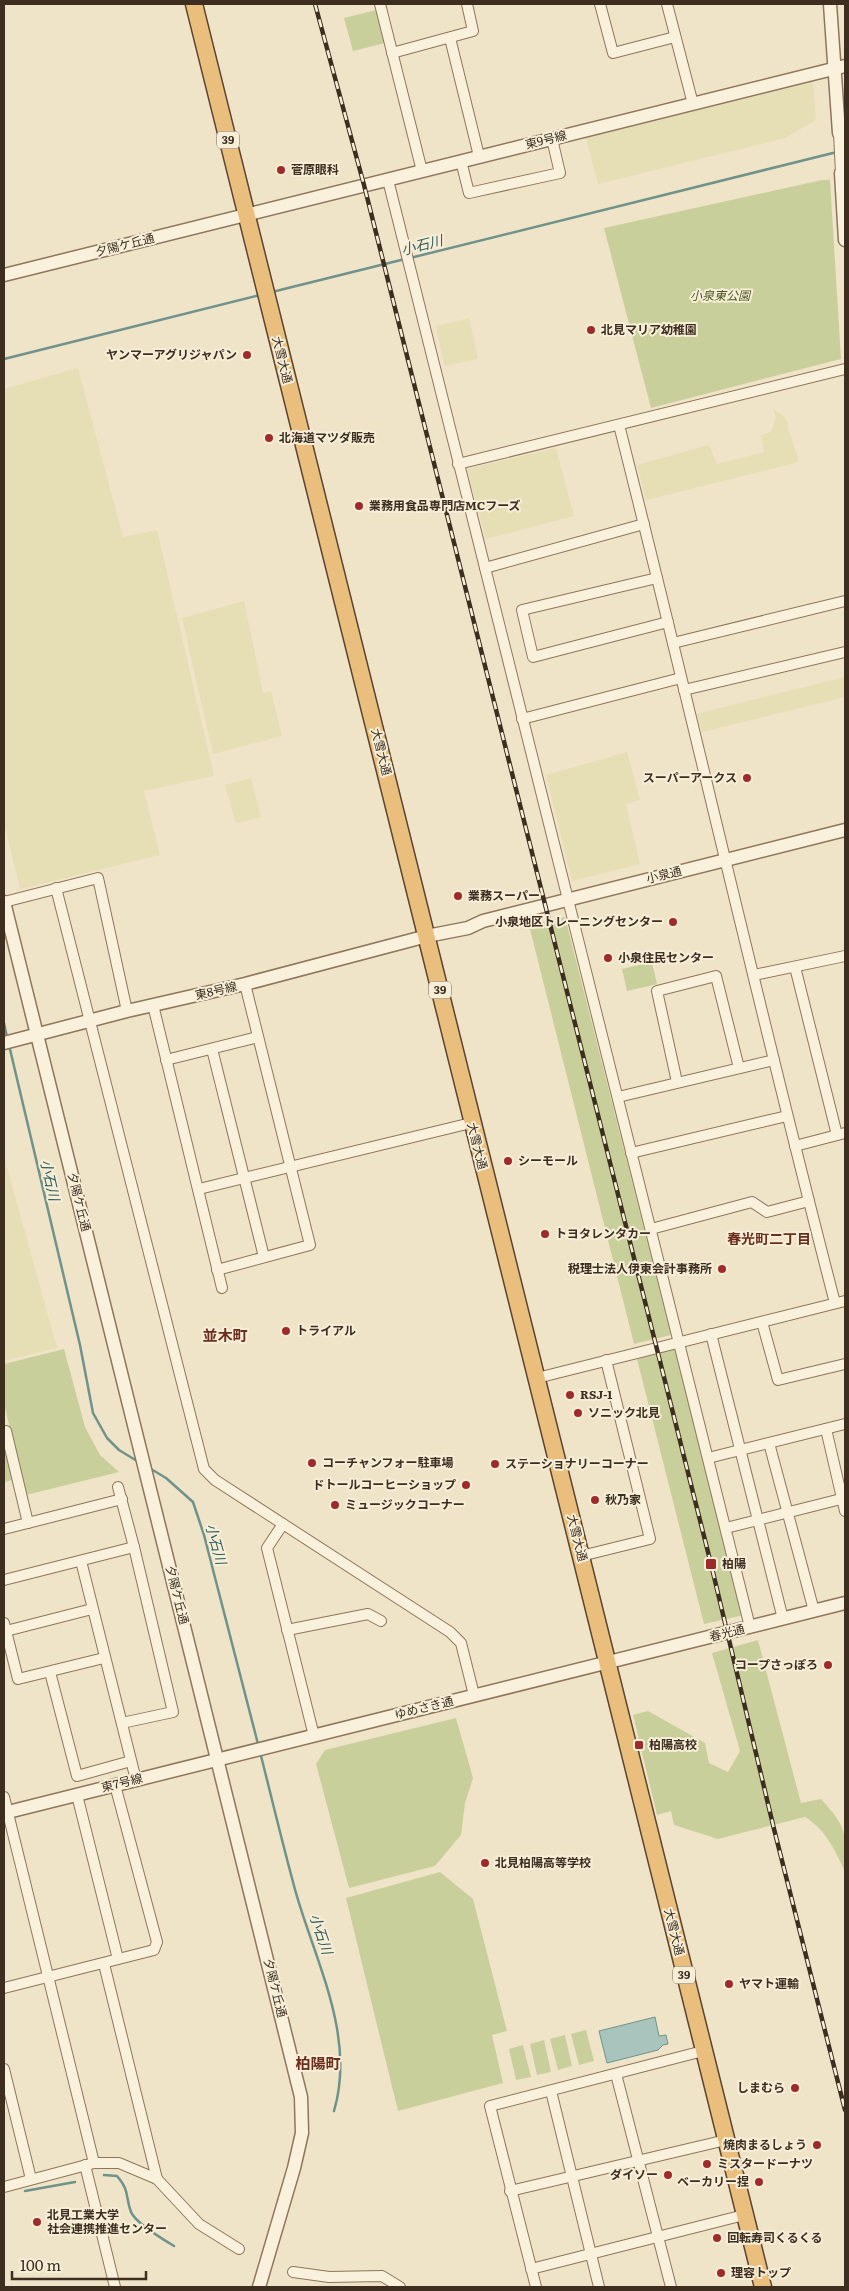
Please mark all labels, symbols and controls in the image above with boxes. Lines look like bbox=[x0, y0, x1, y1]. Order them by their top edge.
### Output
street label: 東9号線 bbox=[523, 125, 568, 153]
road number: 39 bbox=[217, 132, 239, 148]
place label: 菅原眼科 bbox=[291, 160, 339, 178]
marker: 菅原眼科 bbox=[275, 164, 287, 176]
street label: 夕陽ケ丘通 bbox=[93, 228, 156, 260]
water label: 小石川 bbox=[399, 229, 446, 259]
park label: 小泉東公園 bbox=[690, 286, 752, 304]
place label: 北見マリア幼稚園 bbox=[601, 320, 697, 338]
marker: 北見マリア幼稚園 bbox=[585, 324, 597, 336]
street label: 大雪大通 bbox=[268, 334, 298, 385]
place label: ヤンマーアグリジャパン bbox=[106, 345, 237, 363]
marker: ヤンマーアグリジャパン bbox=[241, 349, 253, 361]
place label: 北海道マツダ販売 bbox=[279, 428, 375, 446]
marker: 北海道マツダ販売 bbox=[263, 432, 275, 444]
place label: 業務用食品専門店MCフーズ bbox=[369, 496, 521, 514]
marker: 業務用食品専門店MCフーズ bbox=[353, 500, 365, 512]
street label: 大雪大通 bbox=[367, 726, 397, 777]
place label: スーパーアークス bbox=[643, 768, 737, 786]
marker: スーパーアークス bbox=[741, 772, 753, 784]
street label: 小泉通 bbox=[644, 861, 683, 887]
place label: 業務スーパー bbox=[468, 886, 540, 904]
marker: 業務スーパー bbox=[452, 890, 464, 902]
place label: 小泉地区トレーニングセンター bbox=[495, 912, 663, 930]
marker: 小泉地区トレーニングセンター bbox=[667, 916, 679, 928]
place label: 小泉住民センター bbox=[618, 948, 714, 966]
marker: 小泉住民センター bbox=[602, 952, 614, 964]
street label: 東8号線 bbox=[193, 976, 239, 1004]
road number: 39 bbox=[429, 982, 451, 998]
street label: 大雪大通 bbox=[463, 1120, 493, 1171]
place label: シーモール bbox=[518, 1151, 578, 1169]
marker: シーモール bbox=[502, 1155, 514, 1167]
water label: 小石川 bbox=[37, 1157, 66, 1204]
street label: 夕陽ケ丘通 bbox=[64, 1170, 96, 1233]
place label: トヨタレンタカー bbox=[555, 1224, 651, 1242]
marker: トヨタレンタカー bbox=[539, 1228, 551, 1240]
district label: 春光町二丁目 bbox=[727, 1228, 811, 1248]
place label: 税理士法人伊東会計事務所 bbox=[568, 1259, 712, 1277]
marker: 税理士法人伊東会計事務所 bbox=[716, 1263, 728, 1275]
place label: トライアル bbox=[296, 1321, 356, 1339]
district label: 並木町 bbox=[202, 1323, 248, 1346]
marker: トライアル bbox=[280, 1325, 292, 1337]
place label: RSJ-1 bbox=[580, 1385, 612, 1403]
marker: RSJ-1 bbox=[564, 1389, 576, 1401]
place label: ソニック北見 bbox=[588, 1403, 660, 1421]
marker: ソニック北見 bbox=[572, 1407, 584, 1419]
place label: コーチャンフォー駐車場 bbox=[322, 1453, 454, 1471]
place label: ステーショナリーコーナー bbox=[505, 1454, 649, 1472]
marker: コーチャンフォー駐車場 bbox=[306, 1457, 318, 1469]
marker: ステーショナリーコーナー bbox=[489, 1458, 501, 1470]
place label: ドトールコーヒーショップ bbox=[312, 1475, 456, 1493]
marker: ドトールコーヒーショップ bbox=[460, 1479, 472, 1491]
place label: 秋乃家 bbox=[605, 1490, 641, 1508]
marker: 秋乃家 bbox=[589, 1494, 601, 1506]
place label: ミュージックコーナー bbox=[345, 1495, 465, 1513]
marker: ミュージックコーナー bbox=[329, 1499, 341, 1511]
street label: 大雪大通 bbox=[563, 1512, 593, 1563]
water label: 小石川 bbox=[202, 1521, 233, 1569]
place label: 柏陽 bbox=[722, 1554, 746, 1572]
marker: 柏陽 bbox=[704, 1557, 718, 1571]
street label: 夕陽ケ丘通 bbox=[162, 1563, 194, 1626]
street label: 春光通 bbox=[707, 1619, 746, 1645]
place label: コープさっぽろ bbox=[735, 1655, 818, 1673]
marker: コープさっぽろ bbox=[822, 1659, 834, 1671]
street label: ゆめさき通 bbox=[392, 1691, 455, 1723]
place label: 柏陽高校 bbox=[649, 1735, 697, 1753]
marker: 柏陽高校 bbox=[633, 1739, 645, 1751]
street label: 東7号線 bbox=[99, 1768, 144, 1796]
place label: 北見柏陽高等学校 bbox=[495, 1853, 591, 1871]
marker: 北見柏陽高等学校 bbox=[479, 1857, 491, 1869]
street label: 大雪大通 bbox=[660, 1906, 690, 1957]
water label: 小石川 bbox=[306, 1911, 339, 1959]
street label: 夕陽ケ丘通 bbox=[260, 1956, 292, 2019]
road number: 39 bbox=[673, 1966, 695, 1984]
place label: ヤマト運輸 bbox=[739, 1974, 799, 1992]
marker: ヤマト運輸 bbox=[723, 1978, 735, 1990]
district label: 柏陽町 bbox=[295, 2051, 341, 2074]
place label: しまむら bbox=[737, 2078, 785, 2096]
marker: しまむら bbox=[789, 2082, 801, 2094]
place label: 焼肉まるしょう bbox=[723, 2135, 807, 2153]
marker: 焼肉まるしょう bbox=[811, 2139, 823, 2151]
place label: ミスタードーナツ bbox=[717, 2154, 813, 2172]
marker: ミスタードーナツ bbox=[701, 2158, 713, 2170]
place label: ダイソー bbox=[610, 2165, 658, 2183]
marker: ダイソー bbox=[662, 2169, 674, 2181]
place label: ベーカリー捏 bbox=[677, 2172, 749, 2190]
marker: ベーカリー捏 bbox=[753, 2176, 765, 2188]
place label: 北見工業大学 社会連携推進センター bbox=[47, 2205, 167, 2237]
marker: 北見工業大学 社会連携推進センター bbox=[31, 2216, 43, 2228]
place label: 回転寿司くるくる bbox=[727, 2228, 823, 2246]
marker: 回転寿司くるくる bbox=[711, 2232, 723, 2244]
scale bar bbox=[12, 2248, 146, 2280]
text: 100 m bbox=[20, 2253, 61, 2276]
place label: 理容トップ bbox=[731, 2263, 791, 2281]
marker: 理容トップ bbox=[715, 2267, 727, 2279]

